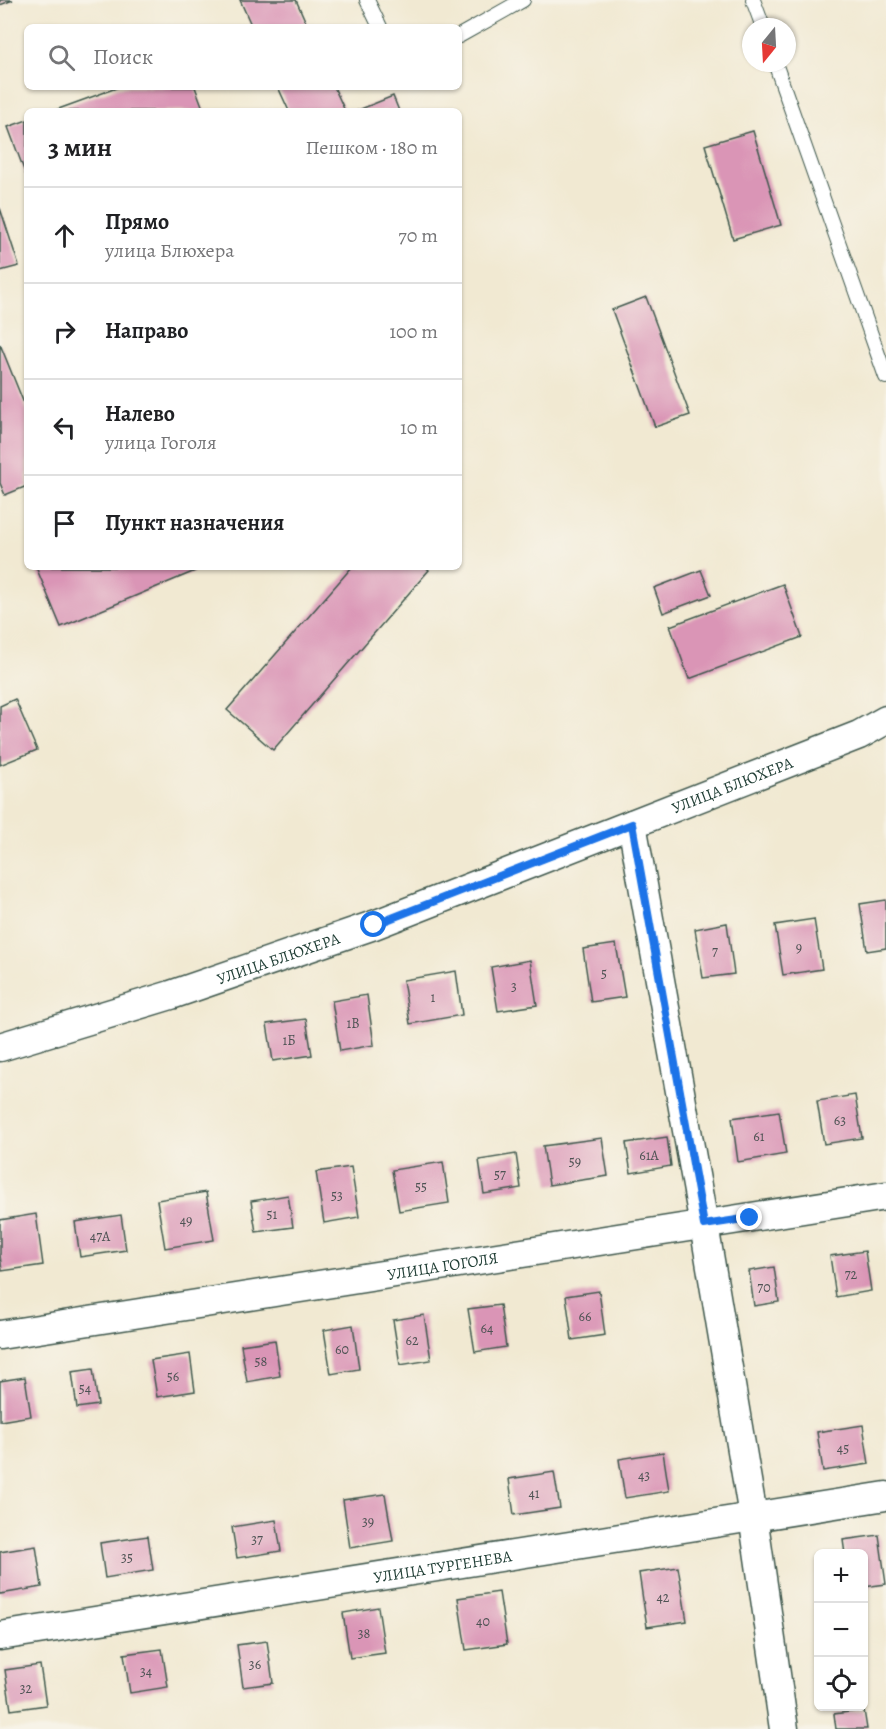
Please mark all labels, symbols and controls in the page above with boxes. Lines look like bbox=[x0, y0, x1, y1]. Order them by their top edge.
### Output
north arrow bbox=[742, 18, 796, 72]
search box bbox=[24, 24, 462, 90]
icon: search bbox=[45, 41, 78, 74]
text: Поиск bbox=[93, 42, 153, 72]
text: 3 мин bbox=[48, 130, 112, 165]
text: Пешком · 180 m bbox=[306, 134, 438, 161]
text: Прямо bbox=[105, 207, 169, 237]
icon: ahead bbox=[48, 219, 81, 252]
text: 70 m bbox=[398, 222, 438, 249]
text: улица Блюхера bbox=[105, 237, 234, 264]
icon: right bbox=[48, 315, 81, 348]
text: Направо bbox=[105, 316, 188, 346]
text: 100 m bbox=[389, 318, 438, 345]
text: Налево bbox=[105, 399, 175, 429]
icon: left bbox=[48, 411, 81, 444]
text: 10 m bbox=[400, 414, 438, 441]
text: улица Гоголя bbox=[105, 429, 217, 456]
icon: arrive bbox=[48, 507, 81, 540]
text: Пункт назначения bbox=[105, 508, 284, 538]
street label: УЛИЦА БЛЮХЕРА bbox=[669, 752, 797, 819]
route start bbox=[360, 911, 386, 937]
street label: УЛИЦА БЛЮХЕРА bbox=[214, 927, 343, 990]
house number: 9 bbox=[796, 938, 802, 957]
house number: 7 bbox=[712, 942, 718, 961]
house number: 5 bbox=[601, 964, 607, 983]
house number: 3 bbox=[511, 977, 517, 996]
house number: 1 bbox=[431, 988, 436, 1007]
house number: 1В bbox=[346, 1014, 360, 1033]
house number: 1Б bbox=[282, 1031, 296, 1050]
house number: 63 bbox=[834, 1111, 846, 1130]
house number: 61 bbox=[753, 1127, 765, 1146]
house number: 61А bbox=[639, 1146, 660, 1165]
house number: 59 bbox=[569, 1152, 581, 1171]
house number: 57 bbox=[494, 1165, 506, 1184]
house number: 55 bbox=[415, 1177, 427, 1196]
house number: 53 bbox=[331, 1186, 343, 1205]
route end bbox=[736, 1204, 762, 1230]
house number: 51 bbox=[267, 1205, 278, 1224]
house number: 49 bbox=[180, 1211, 192, 1230]
house number: 47А bbox=[90, 1227, 111, 1246]
street label: УЛИЦА ГОГОЛЯ bbox=[386, 1247, 500, 1286]
house number: 72 bbox=[845, 1265, 858, 1284]
house number: 70 bbox=[757, 1278, 771, 1297]
house number: 66 bbox=[579, 1307, 591, 1326]
house number: 64 bbox=[481, 1319, 493, 1338]
house number: 62 bbox=[405, 1331, 419, 1350]
house number: 60 bbox=[335, 1340, 349, 1359]
house number: 58 bbox=[255, 1352, 268, 1371]
house number: 56 bbox=[167, 1367, 179, 1386]
house number: 54 bbox=[79, 1379, 91, 1398]
house number: 45 bbox=[837, 1439, 849, 1458]
house number: 43 bbox=[638, 1466, 650, 1485]
house number: 41 bbox=[528, 1484, 540, 1503]
house number: 39 bbox=[362, 1512, 374, 1531]
house number: 37 bbox=[251, 1530, 263, 1549]
street label: УЛИЦА ТУРГЕНЕВА bbox=[372, 1545, 514, 1589]
house number: 35 bbox=[121, 1548, 133, 1567]
map controls bbox=[814, 1549, 868, 1711]
button: + bbox=[814, 1549, 868, 1603]
house number: 42 bbox=[657, 1588, 670, 1607]
button: − bbox=[814, 1603, 868, 1657]
house number: 40 bbox=[476, 1612, 490, 1631]
house number: 38 bbox=[358, 1624, 371, 1643]
house number: 36 bbox=[249, 1655, 261, 1674]
button: locate bbox=[814, 1657, 868, 1711]
house number: 34 bbox=[140, 1662, 152, 1681]
house number: 32 bbox=[20, 1679, 33, 1698]

